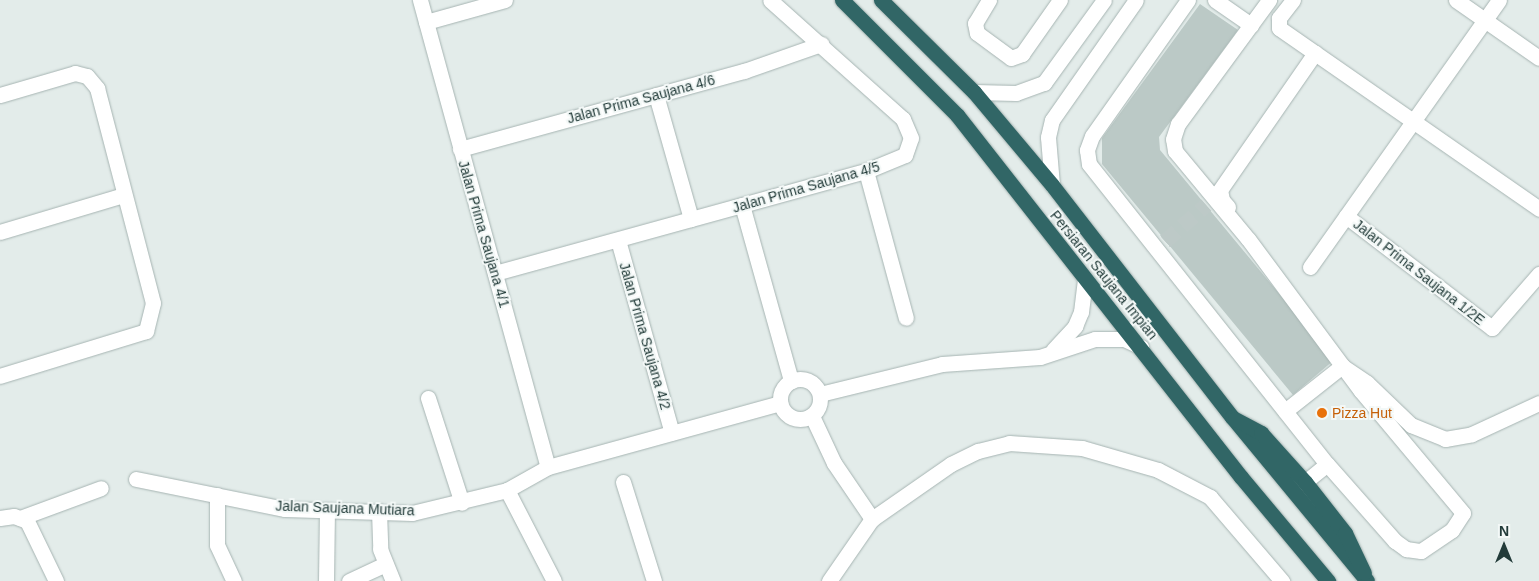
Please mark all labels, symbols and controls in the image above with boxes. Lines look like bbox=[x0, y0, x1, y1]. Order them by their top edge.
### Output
street label: Jalan Prima Saujana 4/6 bbox=[565, 71, 717, 127]
street label: Jalan Prima Saujana 4/1 bbox=[455, 158, 513, 310]
street label: Jalan Prima Saujana 4/5 bbox=[730, 158, 882, 216]
street label: Persiaran Saujana Impian bbox=[1047, 207, 1161, 343]
street label: Jalan Prima Saujana 1/2E bbox=[1350, 216, 1488, 328]
street label: Jalan Prima Saujana 4/2 bbox=[616, 260, 674, 412]
place label: Pizza Hut bbox=[1332, 405, 1392, 421]
marker: Pizza Hut bbox=[1316, 407, 1328, 419]
street label: Jalan Saujana Mutiara bbox=[275, 497, 415, 519]
north arrow bbox=[1479, 521, 1529, 571]
text: N bbox=[1499, 523, 1509, 539]

